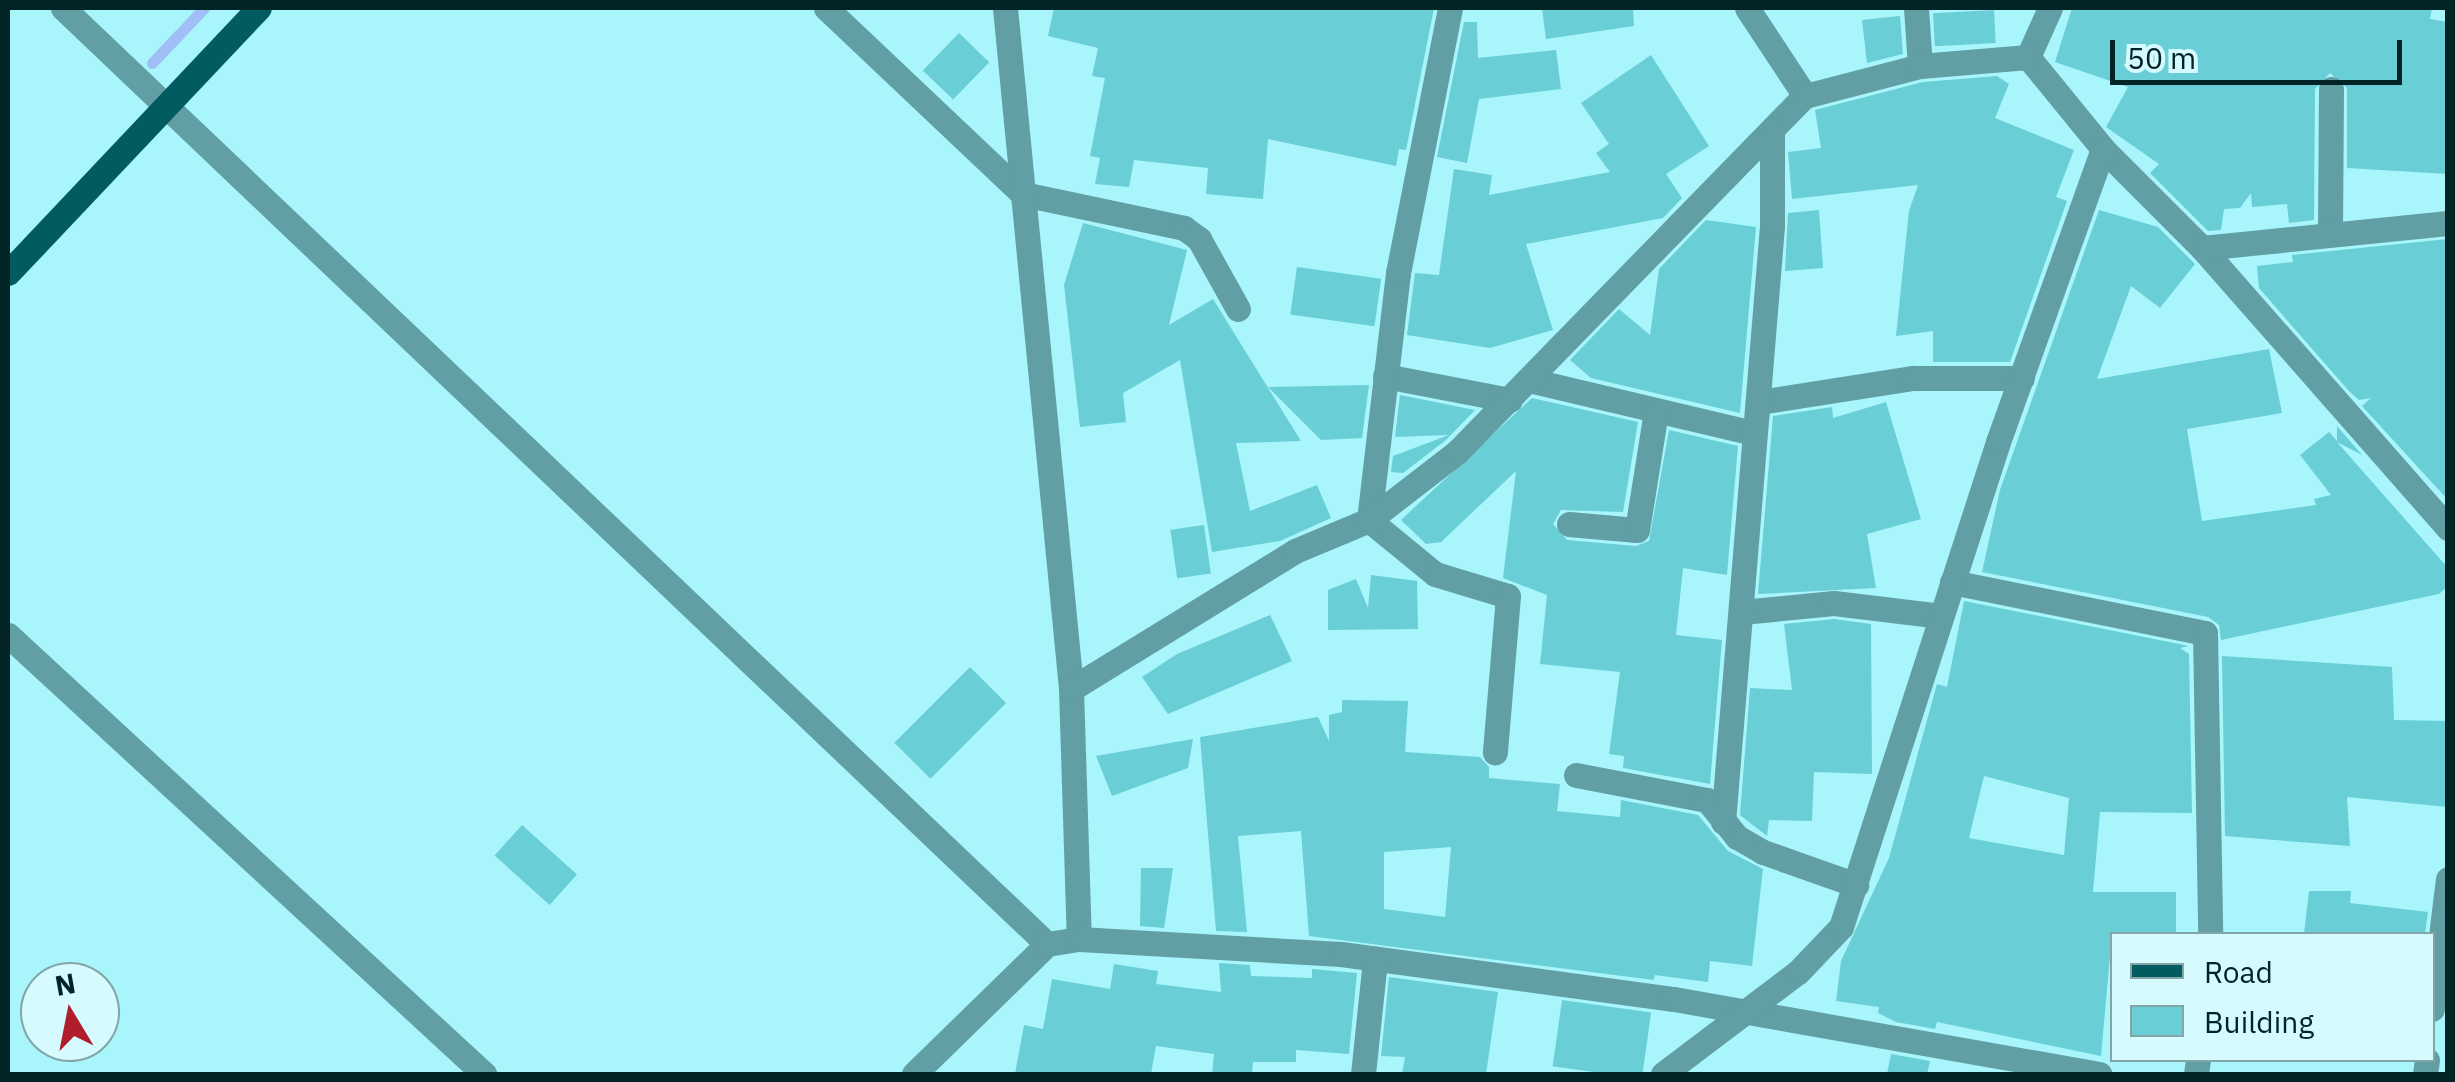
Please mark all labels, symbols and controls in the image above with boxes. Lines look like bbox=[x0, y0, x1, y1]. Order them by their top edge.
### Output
scale bar bbox=[2115, 20, 2408, 82]
text: 50 m bbox=[2127, 38, 2196, 77]
legend bbox=[2110, 932, 2435, 1062]
text: Road bbox=[2204, 952, 2273, 991]
north arrow bbox=[20, 962, 120, 1062]
text: N bbox=[52, 964, 78, 1004]
text: Building bbox=[2204, 1002, 2314, 1041]

